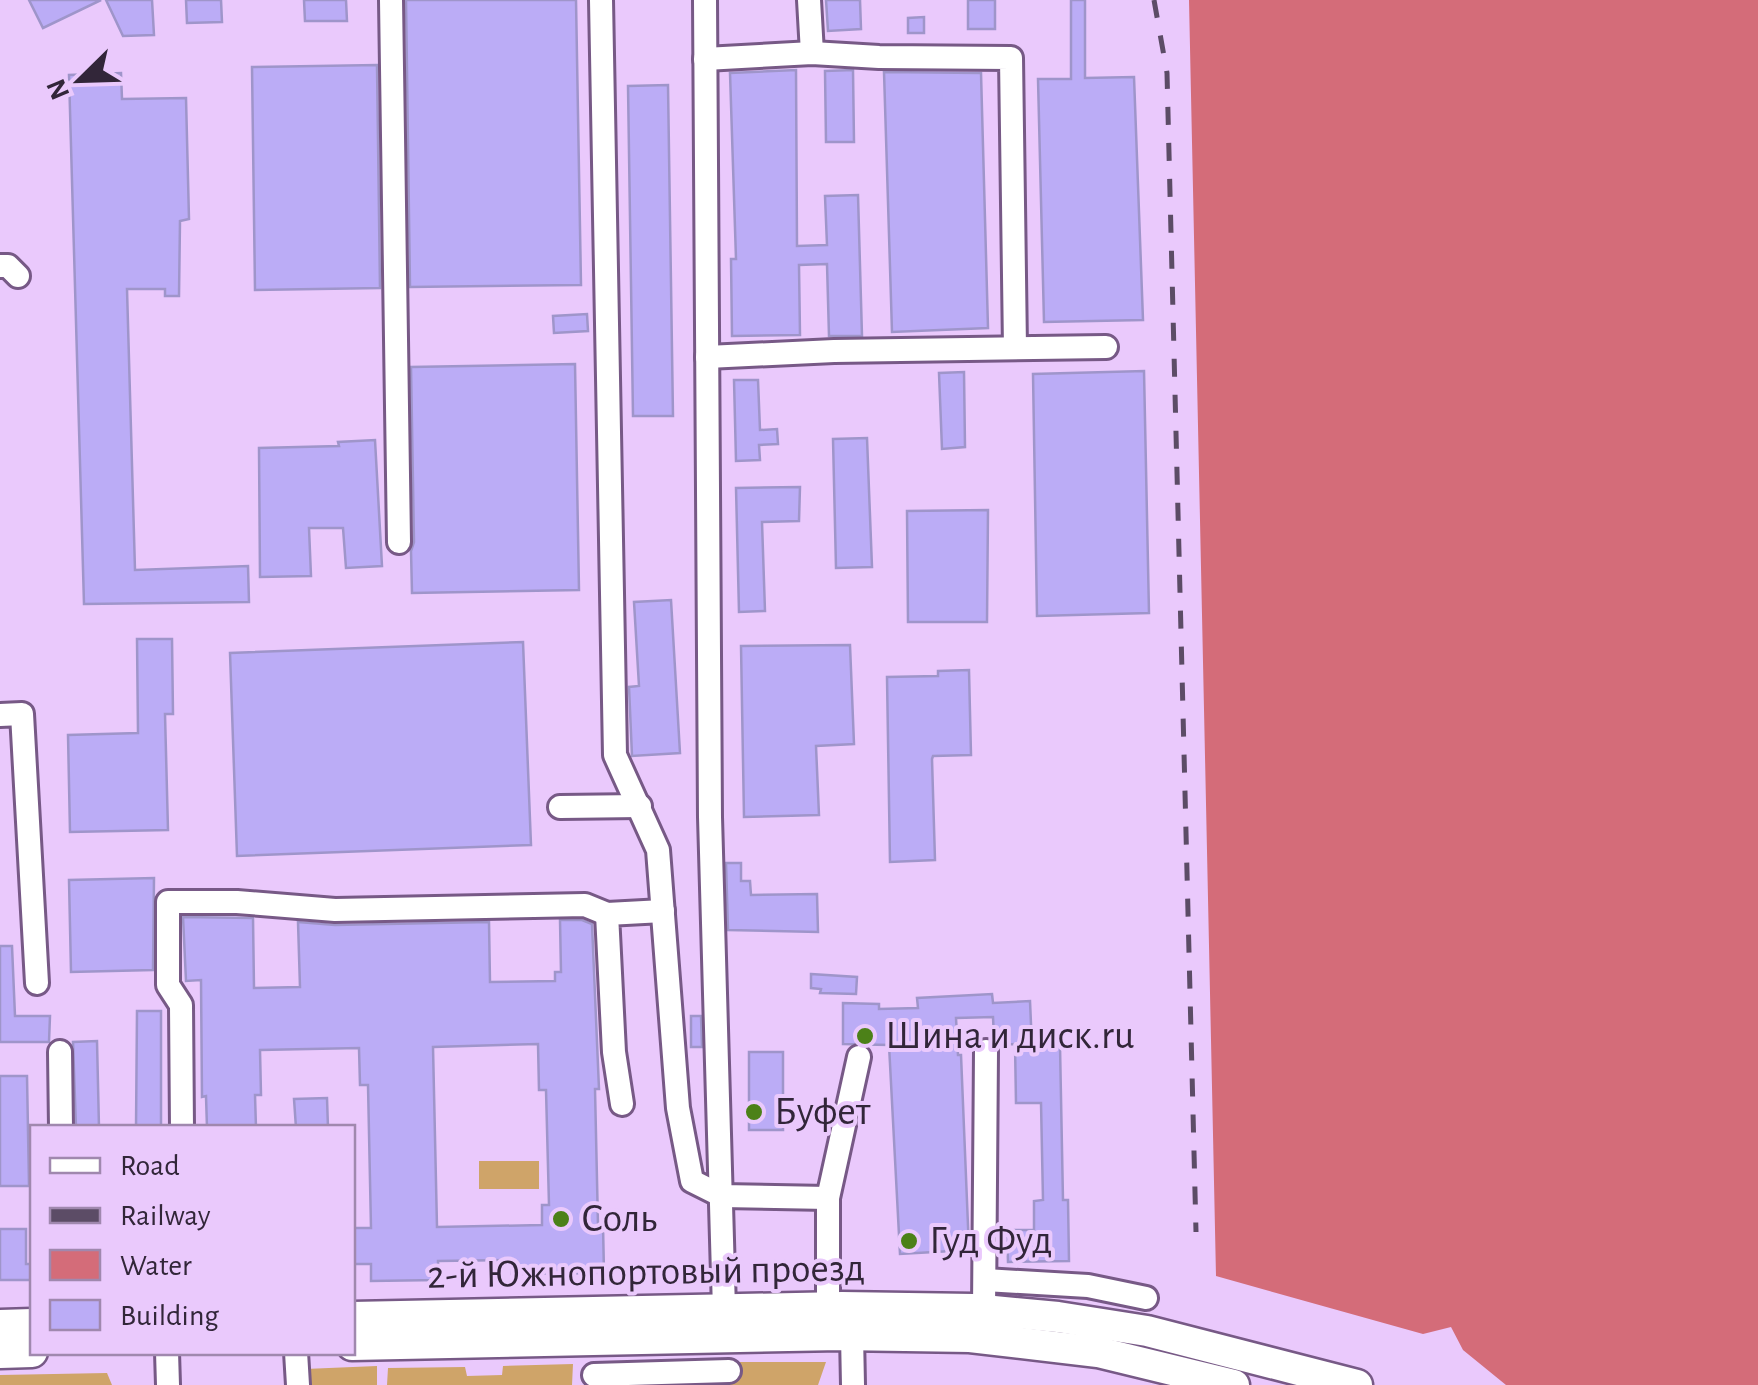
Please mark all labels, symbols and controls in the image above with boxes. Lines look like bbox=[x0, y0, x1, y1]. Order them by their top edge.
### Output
north arrow bbox=[30, 30, 130, 130]
text: N bbox=[42, 75, 76, 103]
place label: Шина и диск.ru bbox=[885, 1016, 1134, 1056]
marker: Шина и диск.ru bbox=[854, 1025, 876, 1047]
place label: Буфет bbox=[774, 1092, 871, 1132]
marker: Буфет bbox=[743, 1101, 765, 1123]
legend bbox=[30, 1125, 355, 1355]
text: Road bbox=[120, 1151, 180, 1181]
place label: Соль bbox=[581, 1199, 657, 1239]
text: Railway bbox=[120, 1201, 211, 1231]
marker: Соль bbox=[550, 1208, 572, 1230]
place label: Гуд Фуд bbox=[929, 1221, 1052, 1261]
marker: Гуд Фуд bbox=[898, 1230, 920, 1252]
street label: 2-й Южнопортовый проезд bbox=[427, 1248, 865, 1296]
text: Water bbox=[120, 1251, 192, 1281]
text: Building bbox=[120, 1301, 219, 1331]

